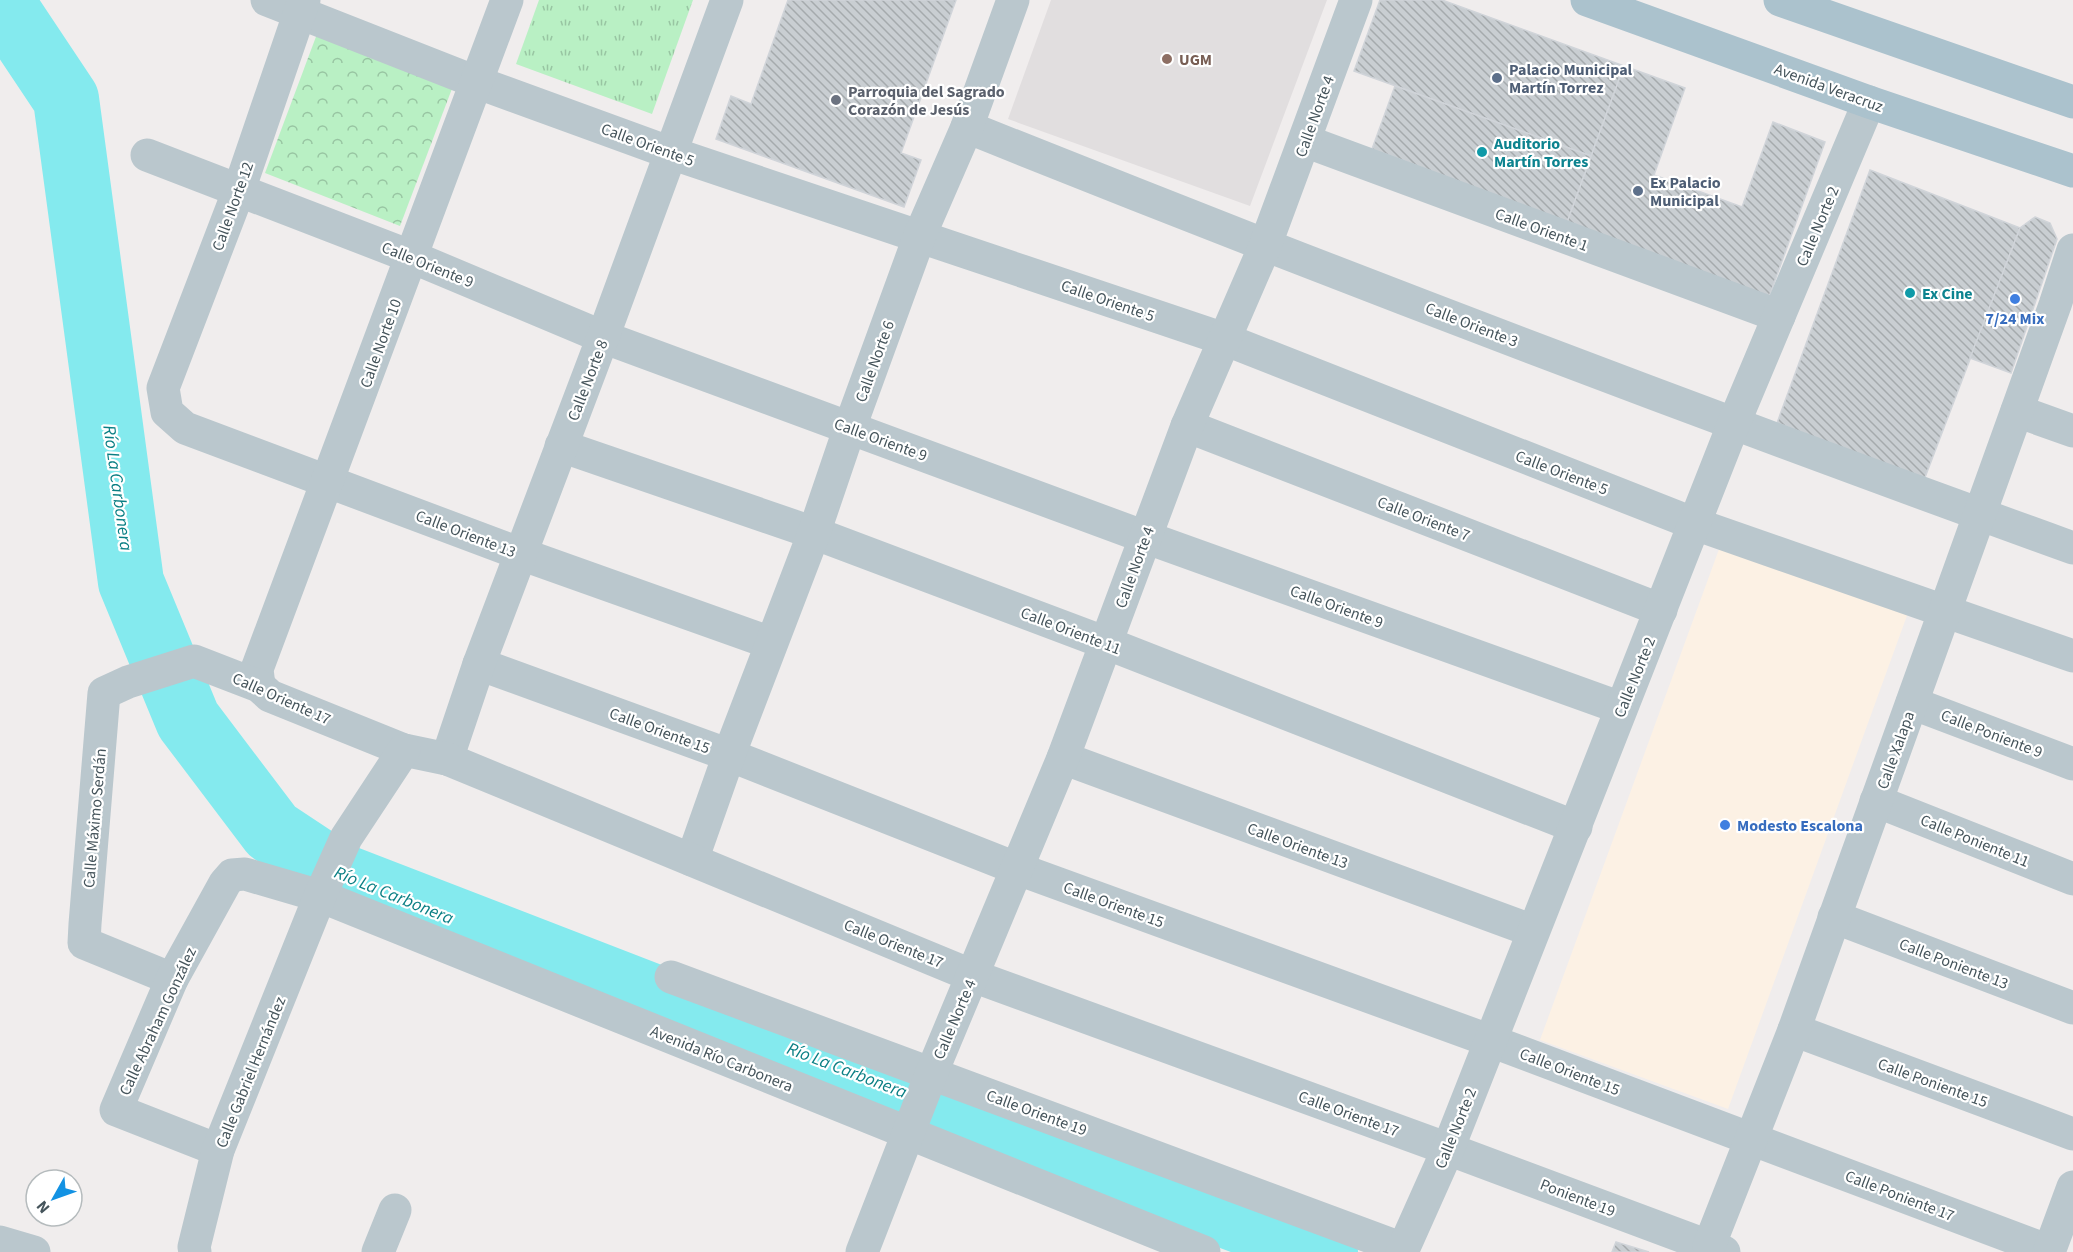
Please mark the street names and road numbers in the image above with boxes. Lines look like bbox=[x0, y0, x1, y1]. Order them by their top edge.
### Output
street label: Avenida Veracruz bbox=[1771, 58, 1886, 118]
street label: Calle Norte 4 bbox=[1290, 72, 1340, 160]
street label: Calle Oriente 5 bbox=[598, 118, 697, 172]
street label: Calle Norte 12 bbox=[207, 159, 259, 254]
street label: Calle Norte 2 bbox=[1791, 183, 1845, 270]
street label: Calle Oriente 1 bbox=[1492, 203, 1591, 257]
street label: Calle Oriente 9 bbox=[378, 236, 477, 293]
street label: Calle Oriente 5 bbox=[1058, 275, 1157, 327]
street label: Calle Norte 10 bbox=[355, 296, 407, 391]
street label: Calle Oriente 3 bbox=[1422, 297, 1521, 353]
street label: Calle Norte 6 bbox=[850, 317, 900, 405]
street label: Calle Norte 8 bbox=[562, 337, 614, 424]
street label: Calle Oriente 9 bbox=[831, 413, 930, 467]
street label: Calle Oriente 5 bbox=[1512, 445, 1611, 501]
street label: Calle Oriente 7 bbox=[1374, 491, 1473, 547]
street label: Calle Oriente 13 bbox=[412, 505, 519, 563]
street label: Calle Norte 4 bbox=[1110, 523, 1160, 611]
street label: Calle Oriente 9 bbox=[1287, 580, 1386, 634]
street label: Calle Oriente 11 bbox=[1017, 602, 1124, 660]
street label: Calle Norte 2 bbox=[1609, 634, 1661, 721]
street label: Calle Oriente 17 bbox=[229, 667, 334, 730]
street label: Calle Oriente 15 bbox=[606, 703, 713, 759]
street label: Calle Poniente 9 bbox=[1938, 704, 2046, 763]
street label: Calle Xalapa bbox=[1872, 708, 1920, 792]
street label: Calle Máximo Serdán bbox=[78, 747, 112, 889]
street label: Calle Poniente 11 bbox=[1917, 809, 2032, 873]
street label: Calle Oriente 13 bbox=[1244, 818, 1351, 874]
street label: Calle Oriente 15 bbox=[1060, 877, 1167, 933]
street label: Calle Oriente 17 bbox=[841, 914, 947, 974]
street label: Calle Poniente 13 bbox=[1896, 933, 2012, 995]
street label: Calle Abraham González bbox=[114, 944, 202, 1099]
street label: Calle Norte 4 bbox=[928, 976, 982, 1063]
street label: Calle Gabriel Hernández bbox=[211, 993, 291, 1151]
street label: Avenida Río Carbonera bbox=[647, 1020, 796, 1098]
street label: Calle Oriente 15 bbox=[1516, 1043, 1623, 1101]
street label: Calle Poniente 15 bbox=[1875, 1053, 1991, 1113]
street label: Calle Oriente 19 bbox=[983, 1085, 1090, 1141]
street label: Calle Norte 2 bbox=[1430, 1085, 1482, 1172]
street label: Calle Oriente 17 bbox=[1295, 1086, 1402, 1142]
street label: Calle Poniente 17 bbox=[1842, 1165, 1958, 1227]
street label: Poniente 19 bbox=[1537, 1174, 1618, 1222]

